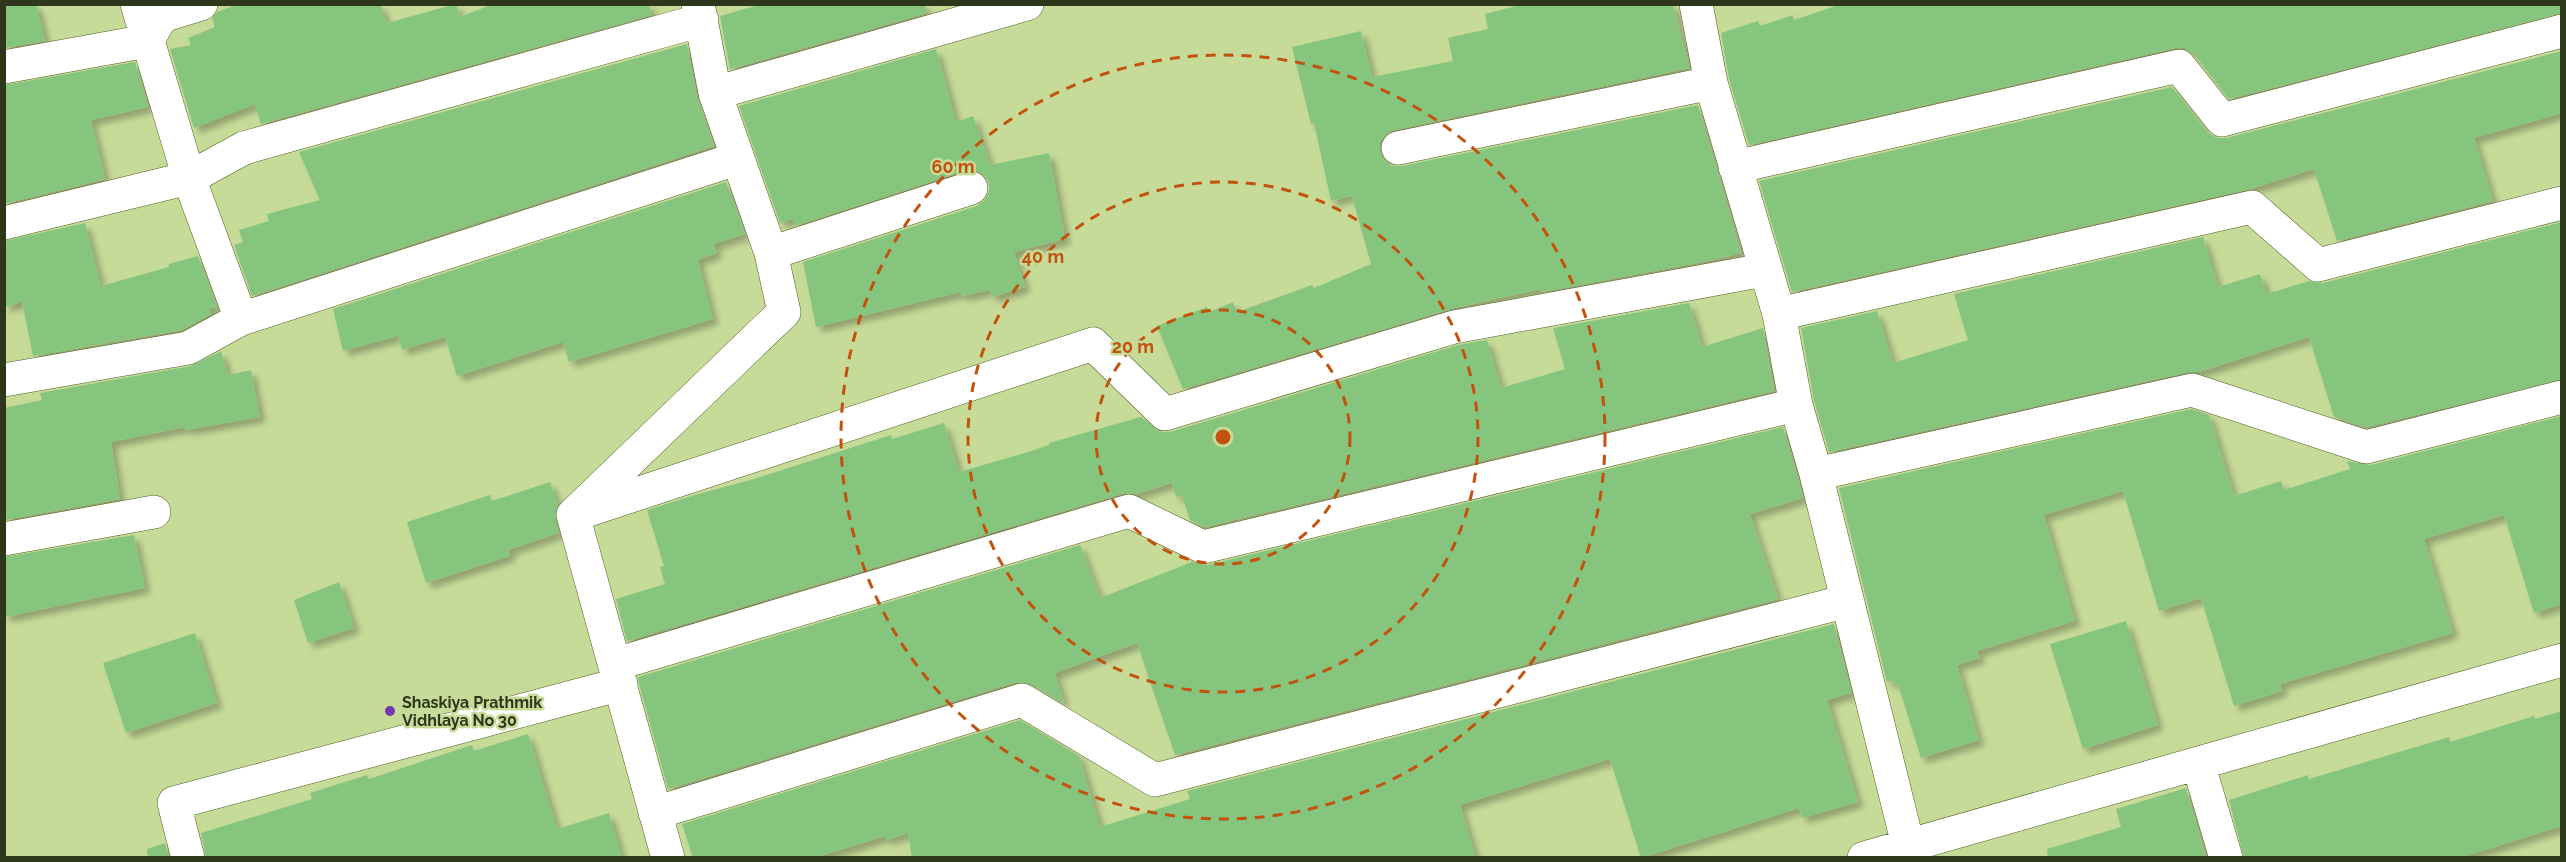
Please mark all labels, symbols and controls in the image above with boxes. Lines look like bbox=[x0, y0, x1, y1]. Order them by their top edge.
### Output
text: 60 m bbox=[931, 156, 975, 177]
text: 40 m bbox=[1022, 246, 1064, 267]
text: 20 m bbox=[1112, 336, 1154, 357]
centre of rings bbox=[1213, 427, 1233, 447]
place label: Shaskiya Prathmik Vidhlaya No 30 bbox=[402, 693, 542, 730]
marker: Shaskiya Prathmik Vidhlaya No 30 bbox=[383, 704, 397, 718]

